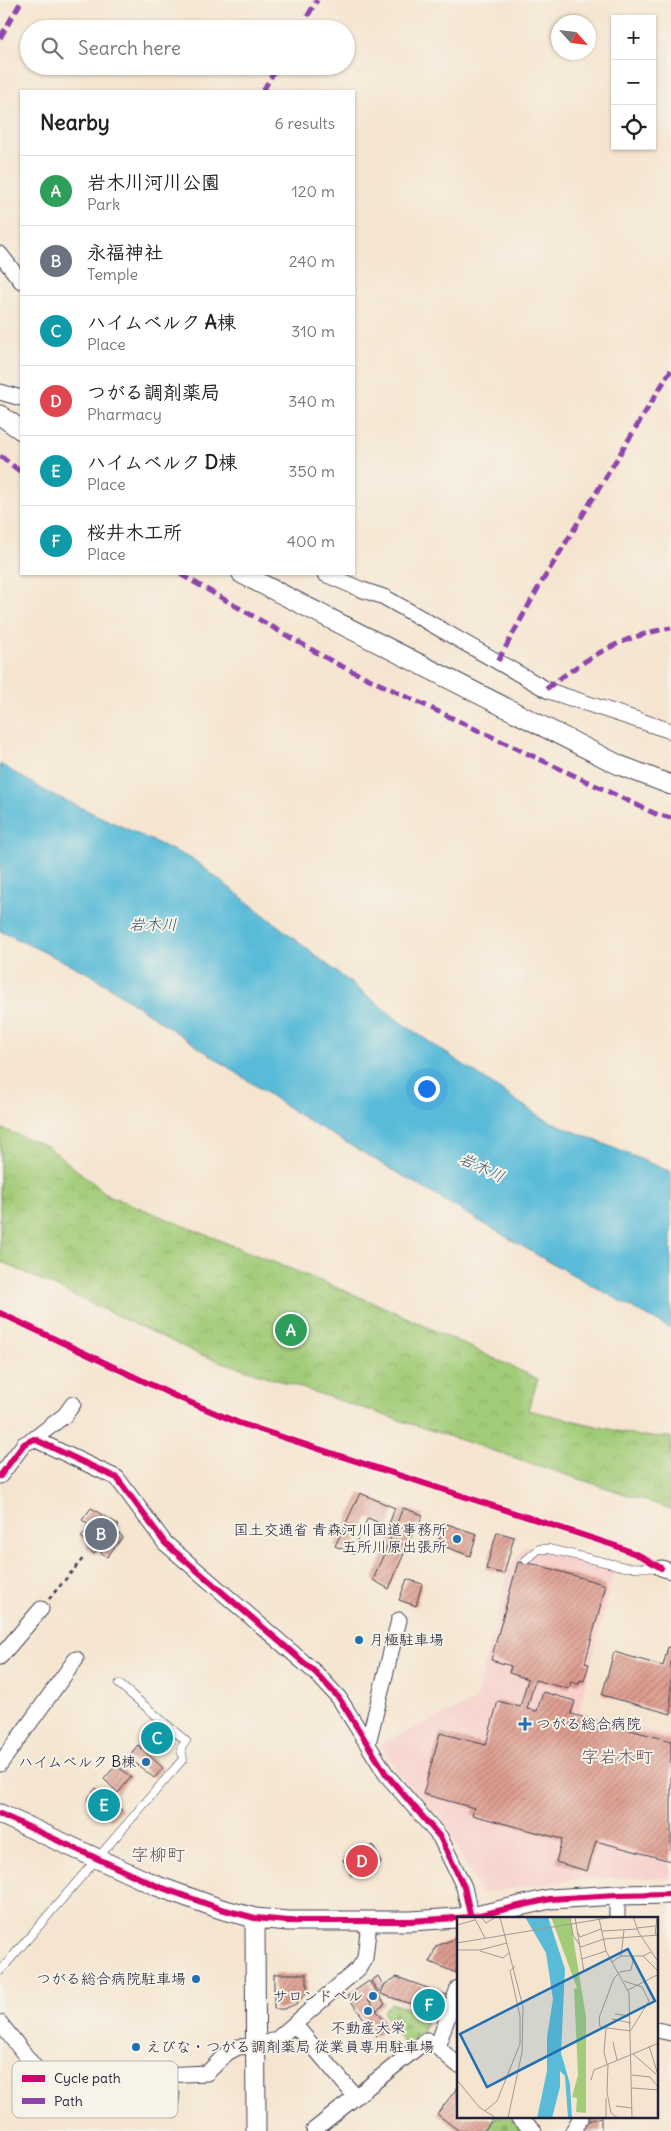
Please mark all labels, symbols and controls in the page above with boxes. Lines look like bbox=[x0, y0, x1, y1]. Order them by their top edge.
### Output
north arrow bbox=[551, 15, 596, 60]
map controls bbox=[611, 15, 656, 150]
button: + bbox=[611, 15, 656, 60]
search box bbox=[20, 20, 355, 75]
icon: search bbox=[38, 34, 66, 62]
text: Search here bbox=[78, 36, 181, 60]
button: − bbox=[611, 60, 656, 105]
button: locate bbox=[611, 105, 656, 150]
text: Nearby bbox=[40, 109, 110, 136]
text: 6 results bbox=[274, 113, 335, 133]
text: 岩木川河川公園 bbox=[87, 170, 220, 194]
text: A bbox=[51, 181, 61, 201]
text: 120 m bbox=[292, 181, 335, 201]
text: Park bbox=[87, 194, 120, 214]
text: 永福神社 bbox=[87, 240, 163, 264]
text: B bbox=[51, 251, 61, 271]
text: 240 m bbox=[289, 251, 335, 271]
text: Temple bbox=[87, 264, 138, 284]
text: ハイムベルク A棟 bbox=[87, 310, 236, 334]
text: C bbox=[51, 321, 61, 341]
text: 310 m bbox=[291, 321, 335, 341]
text: Place bbox=[87, 334, 126, 354]
text: つがる調剤薬局 bbox=[87, 380, 220, 404]
text: D bbox=[50, 391, 62, 411]
text: 340 m bbox=[288, 391, 335, 411]
text: Pharmacy bbox=[87, 404, 162, 424]
text: ハイムベルク D棟 bbox=[87, 450, 237, 474]
text: E bbox=[51, 461, 61, 481]
text: 350 m bbox=[288, 461, 335, 481]
text: Place bbox=[87, 474, 126, 494]
text: 桜井木工所 bbox=[87, 520, 182, 544]
text: F bbox=[51, 531, 61, 551]
text: 400 m bbox=[287, 531, 335, 551]
text: Place bbox=[87, 544, 126, 564]
water label: 岩木川 bbox=[129, 914, 177, 934]
your location bbox=[414, 1076, 440, 1102]
water label: 岩木川 bbox=[456, 1148, 508, 1186]
pin: A bbox=[275, 1311, 307, 1349]
pin: B bbox=[85, 1515, 117, 1553]
place label: 国土交通省 青森河川国道事務所 五所川原出張所 bbox=[233, 1520, 447, 1556]
marker: 国土交通省 青森河川国道事務所 五所川原出張所 bbox=[451, 1533, 463, 1545]
place label: 月極駐車場 bbox=[369, 1630, 444, 1649]
marker: 月極駐車場 bbox=[353, 1634, 365, 1646]
place label: つがる総合病院 bbox=[536, 1714, 641, 1733]
marker: つがる総合病院 bbox=[518, 1717, 532, 1731]
pin: C bbox=[141, 1719, 173, 1757]
district label: 字岩木町 bbox=[581, 1745, 653, 1768]
place label: ハイムベルク B棟 bbox=[18, 1752, 136, 1771]
marker: ハイムベルク B棟 bbox=[140, 1756, 152, 1768]
pin: E bbox=[88, 1786, 120, 1824]
pin: D bbox=[346, 1842, 378, 1880]
district label: 字柳町 bbox=[131, 1843, 185, 1866]
inset map bbox=[457, 1917, 658, 2118]
place label: つがる総合病院駐車場 bbox=[36, 1969, 186, 1988]
marker: つがる総合病院駐車場 bbox=[190, 1973, 202, 1985]
place label: サロンドベル bbox=[273, 1986, 363, 2005]
pin: F bbox=[413, 1986, 445, 2024]
marker: サロンドベル bbox=[367, 1990, 379, 2002]
marker: 不動産大栄 bbox=[362, 2005, 374, 2017]
place label: 不動産大栄 bbox=[330, 2018, 406, 2037]
place label: えびな・つがる調剤薬局 従業員専用駐車場 bbox=[146, 2037, 434, 2056]
marker: えびな・つがる調剤薬局 従業員専用駐車場 bbox=[130, 2041, 142, 2053]
legend bbox=[12, 2061, 178, 2118]
text: Cycle path bbox=[54, 2069, 121, 2087]
text: Path bbox=[54, 2092, 83, 2110]

